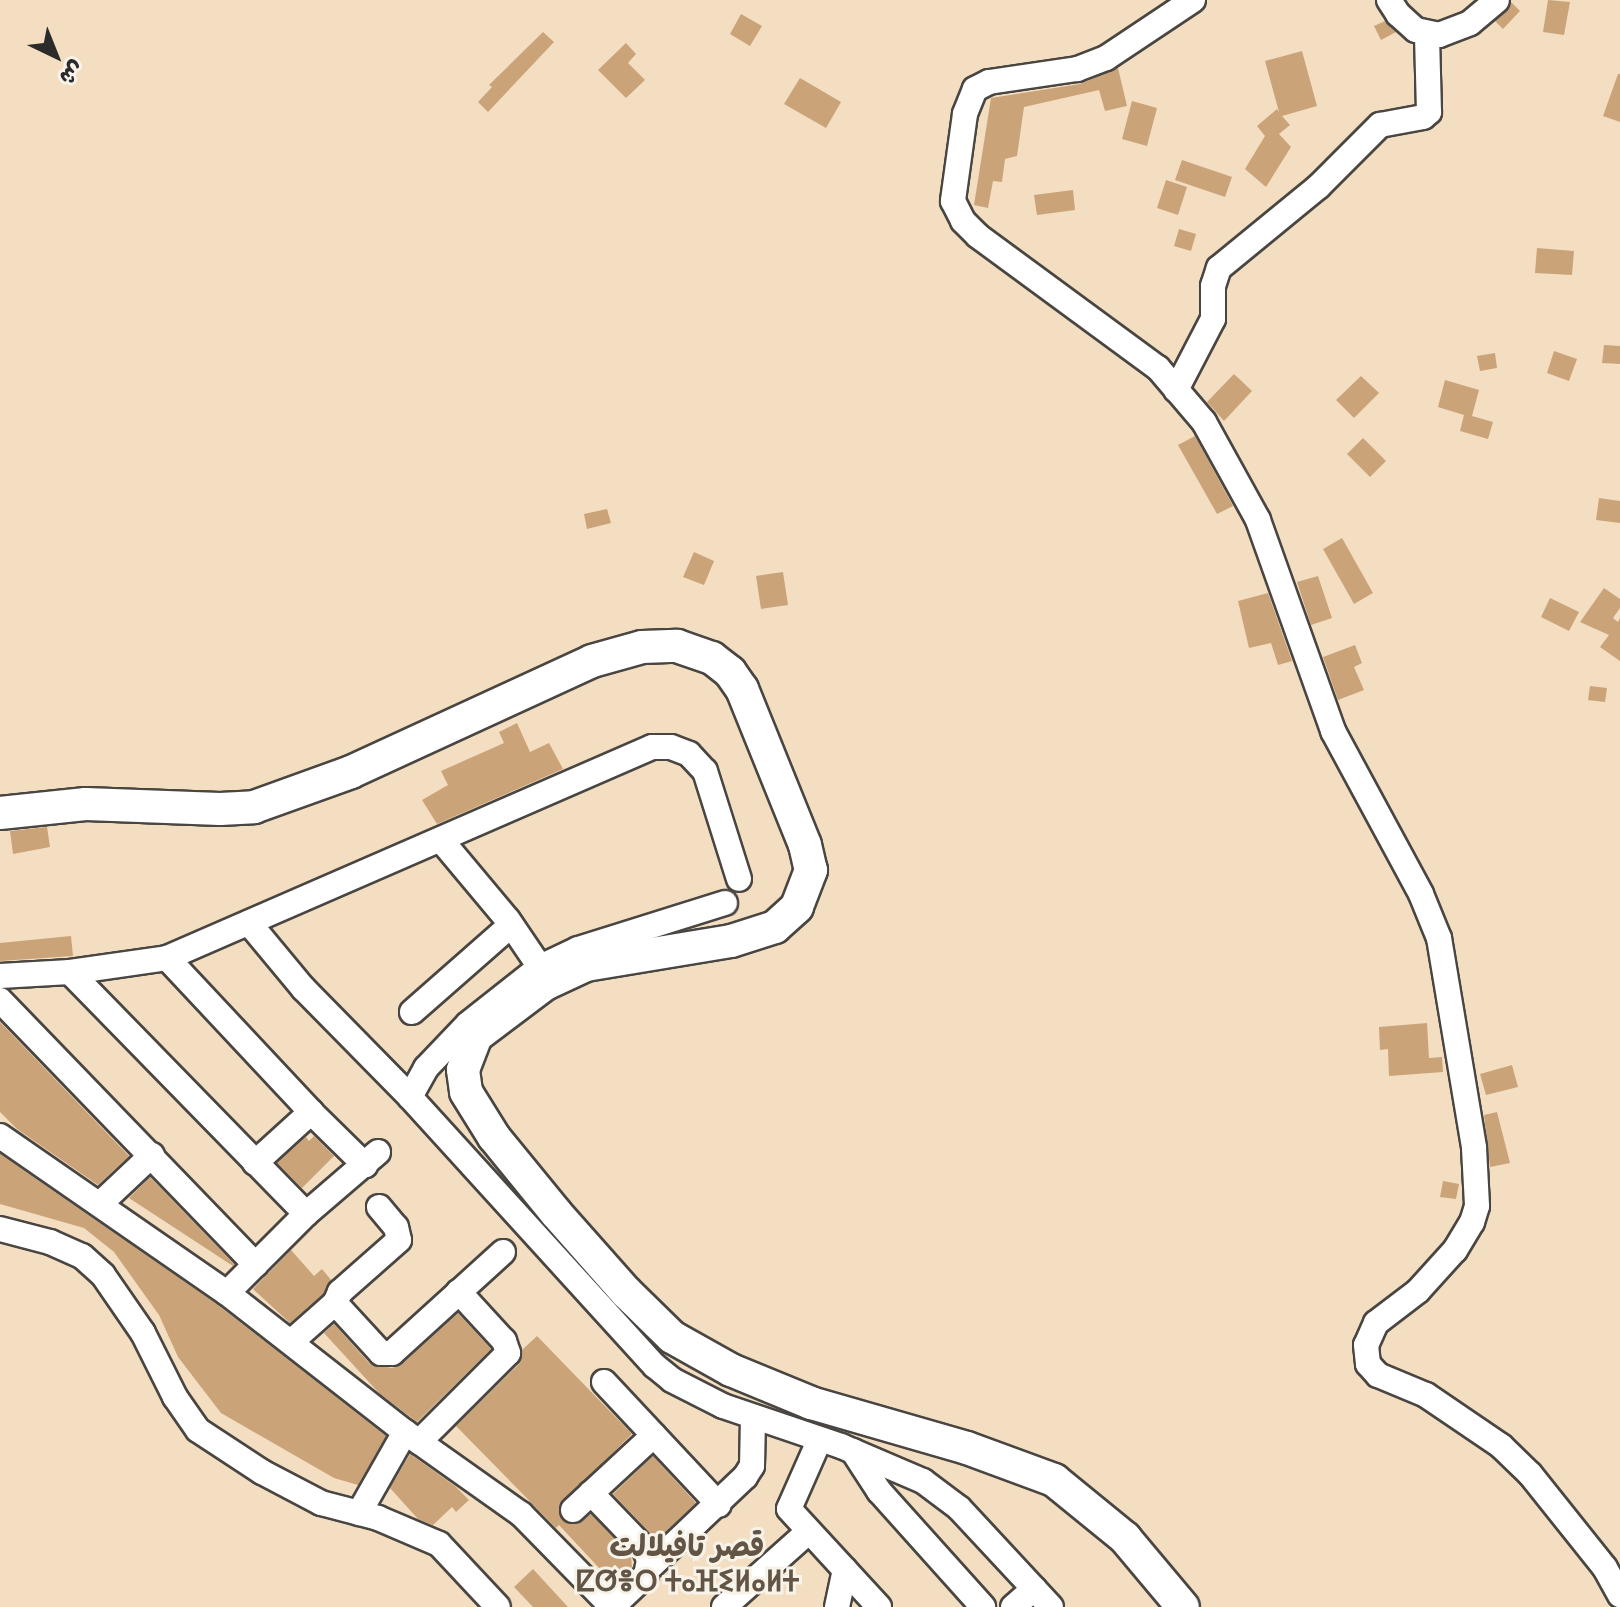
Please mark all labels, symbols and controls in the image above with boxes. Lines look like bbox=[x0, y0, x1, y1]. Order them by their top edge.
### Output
north arrow bbox=[16, 16, 96, 96]
text: ش bbox=[53, 54, 91, 93]
district label: قصر تافيلالت ⵇⵚⴻⵔ ⵜⴰⴼⵉⵍⴰⵍⵜ bbox=[575, 1527, 799, 1598]

